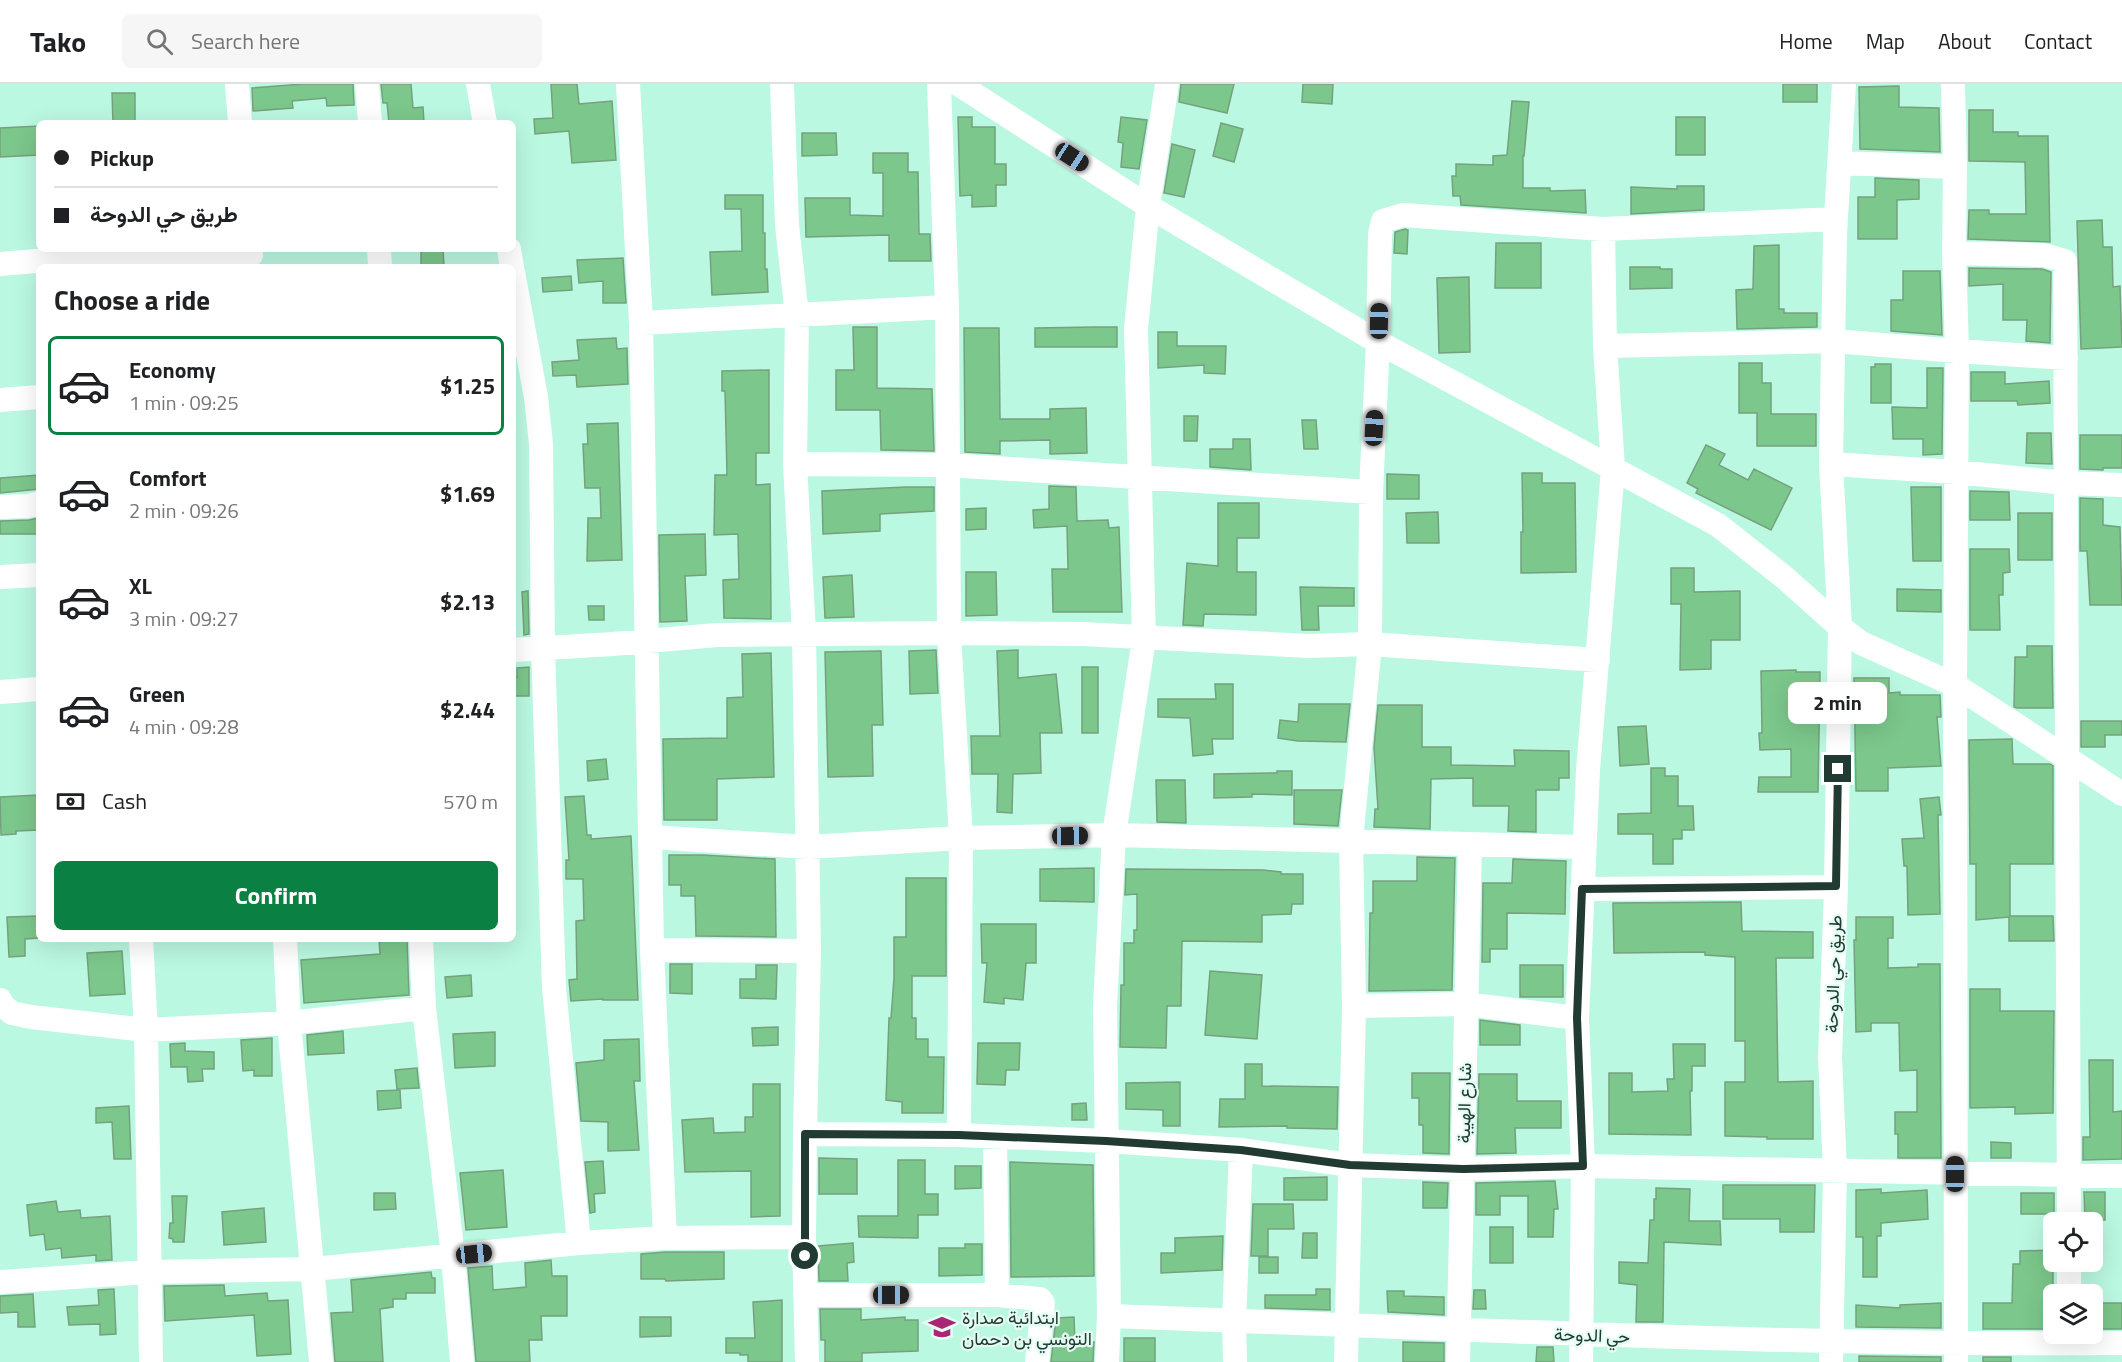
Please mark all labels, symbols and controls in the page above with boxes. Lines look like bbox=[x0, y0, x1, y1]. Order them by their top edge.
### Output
search box bbox=[122, 14, 542, 68]
text: Tako bbox=[30, 20, 86, 63]
text: Search here bbox=[191, 24, 300, 58]
icon: search bbox=[143, 25, 176, 58]
text: Home bbox=[1779, 25, 1833, 57]
text: Map bbox=[1866, 25, 1905, 57]
text: About bbox=[1938, 25, 1991, 57]
text: Contact bbox=[2024, 25, 2092, 57]
car bbox=[1052, 140, 1092, 174]
text: Pickup bbox=[90, 141, 154, 175]
text: طريق حي الدوحة bbox=[90, 197, 238, 231]
text: Choose a ride bbox=[54, 279, 210, 320]
car bbox=[1370, 303, 1388, 339]
text: Economy bbox=[129, 353, 216, 387]
icon: car bbox=[57, 359, 111, 413]
text: $1.25 bbox=[440, 369, 495, 403]
text: 1 min · 09:25 bbox=[129, 387, 239, 418]
car bbox=[1364, 410, 1384, 446]
text: Comfort bbox=[129, 461, 207, 495]
icon: car bbox=[57, 467, 111, 521]
text: $1.69 bbox=[440, 477, 495, 511]
text: 2 min · 09:26 bbox=[129, 495, 239, 526]
text: XL bbox=[129, 569, 152, 603]
icon: car bbox=[57, 575, 111, 629]
text: $2.13 bbox=[440, 585, 495, 619]
text: 3 min · 09:27 bbox=[129, 603, 239, 634]
text: Green bbox=[129, 677, 185, 711]
callout: 2 min bbox=[1788, 682, 1888, 724]
icon: car bbox=[57, 683, 111, 737]
text: 2 min bbox=[1813, 687, 1862, 718]
text: $2.44 bbox=[440, 693, 495, 727]
text: 4 min · 09:28 bbox=[129, 711, 239, 742]
route end bbox=[1824, 755, 1851, 782]
text: Cash bbox=[102, 784, 147, 818]
icon: cash bbox=[54, 785, 87, 818]
text: 570 m bbox=[443, 786, 498, 817]
car bbox=[1052, 827, 1088, 845]
button: Confirm bbox=[54, 861, 498, 930]
street label: طريق حي الدوحة bbox=[1817, 914, 1851, 1034]
street label: شارع الهيبة bbox=[1450, 1062, 1478, 1144]
car bbox=[1946, 1156, 1964, 1192]
map controls bbox=[2043, 1212, 2103, 1344]
button: locate bbox=[2043, 1212, 2103, 1272]
route start bbox=[791, 1242, 818, 1269]
car bbox=[455, 1243, 493, 1265]
button: layers bbox=[2043, 1284, 2103, 1344]
car bbox=[873, 1286, 909, 1304]
place label: ابتدائية صدارة التونسي بن دحمان bbox=[962, 1304, 1092, 1354]
school or university icon: ابتدائية صدارة التونسي بن دحمان bbox=[927, 1312, 957, 1342]
street label: حي الدوحة bbox=[1553, 1320, 1630, 1352]

